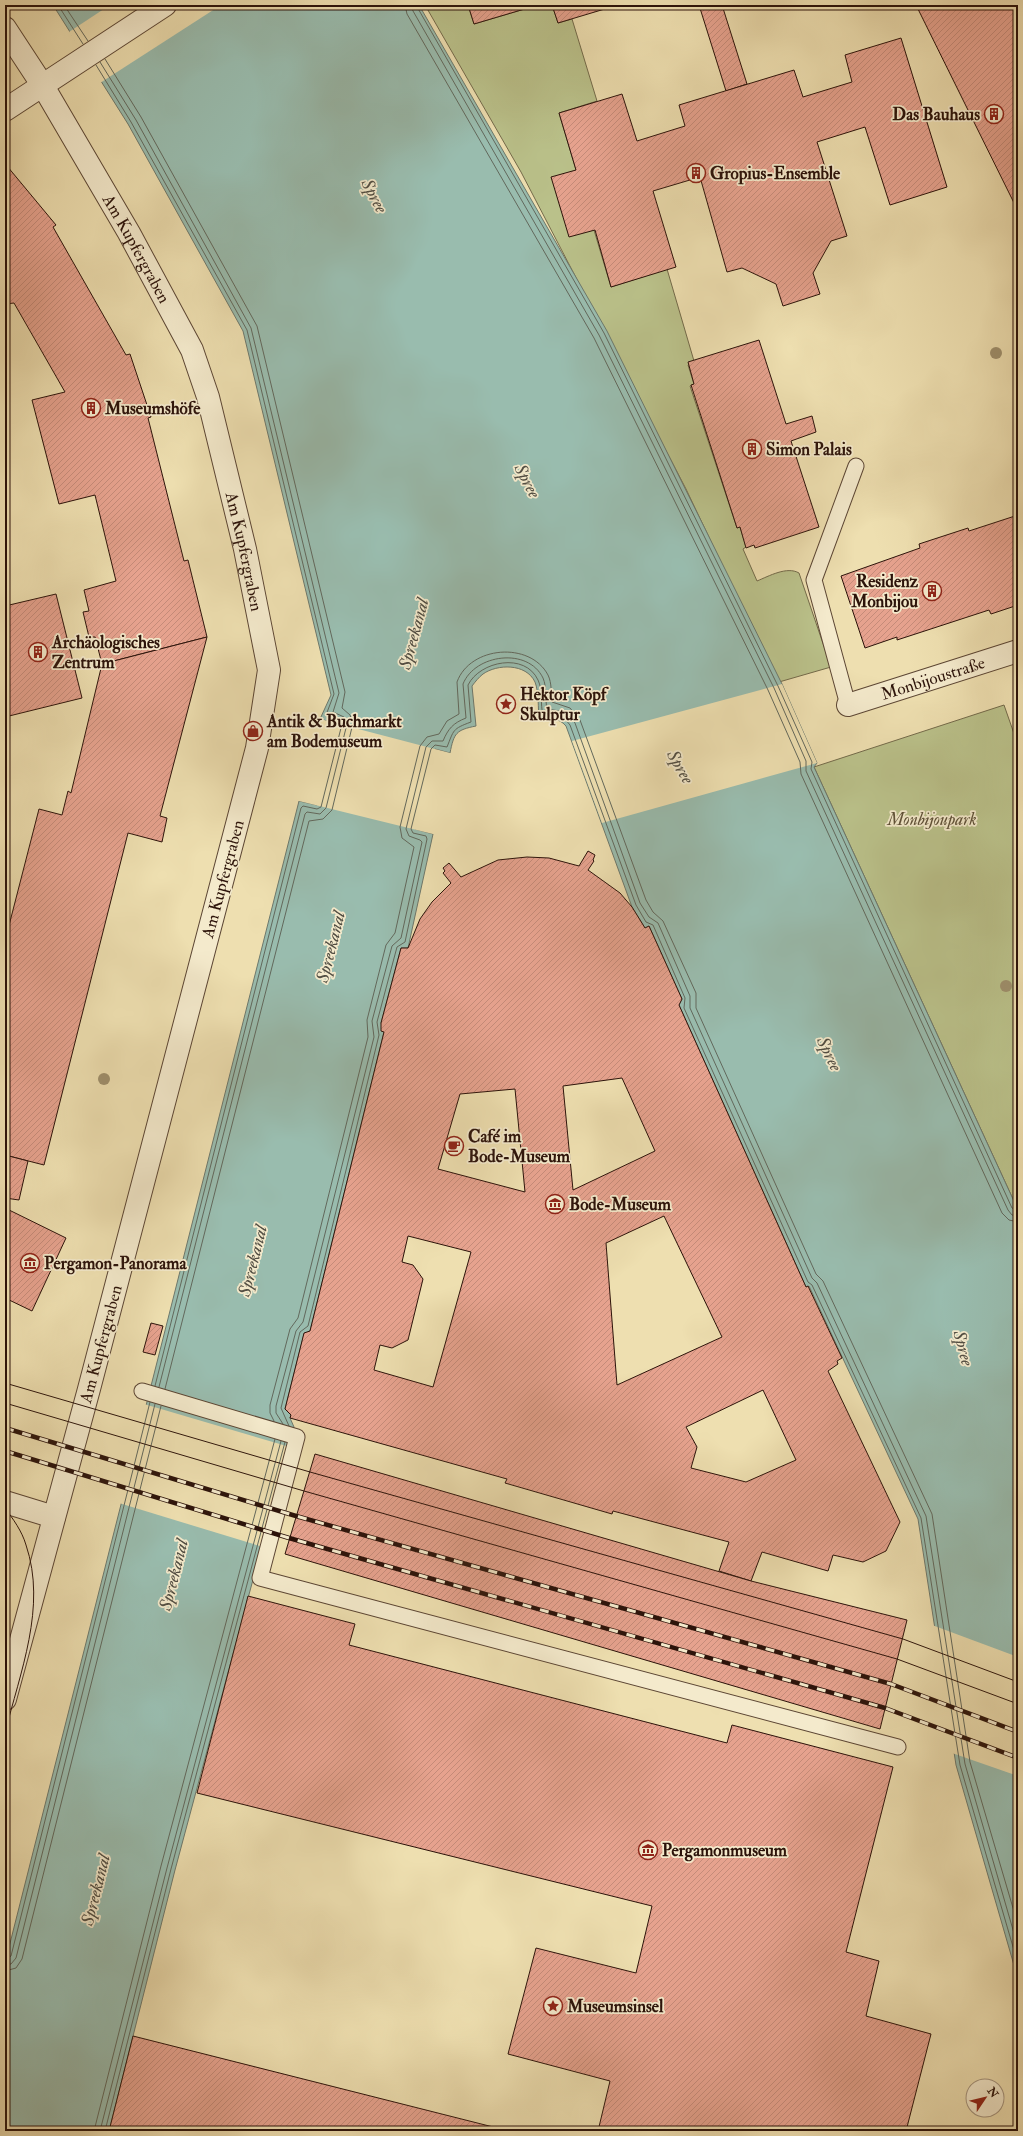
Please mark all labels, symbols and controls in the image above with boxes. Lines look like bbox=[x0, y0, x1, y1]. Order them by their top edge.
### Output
building icon: Das Bauhaus bbox=[983, 103, 1005, 125]
place label: Das Bauhaus bbox=[892, 104, 980, 125]
building icon: Gropius-Ensemble bbox=[685, 162, 707, 184]
place label: Gropius-Ensemble bbox=[710, 163, 841, 185]
water label: Spree bbox=[355, 174, 393, 218]
street label: Am Kupfergraben bbox=[98, 189, 175, 307]
building icon: Museumshöfe bbox=[80, 397, 102, 419]
place label: Museumshöfe bbox=[104, 398, 201, 419]
building icon: Simon Palais bbox=[741, 438, 763, 460]
place label: Simon Palais bbox=[766, 439, 852, 460]
water label: Spree bbox=[508, 459, 546, 503]
street label: Am Kupfergraben bbox=[221, 489, 268, 613]
place label: Residenz Monbijou bbox=[850, 571, 919, 613]
building icon: Residenz Monbijou bbox=[921, 580, 943, 602]
water label: Spreekanal bbox=[393, 594, 435, 673]
place label: Archäologisches Zentrum bbox=[51, 632, 160, 673]
building icon: Archäologisches Zentrum bbox=[27, 641, 49, 663]
street label: Monbijoustraße bbox=[878, 652, 987, 704]
place label: Hektor Köpf Skulptur bbox=[520, 684, 610, 726]
place icon: Hektor Köpf Skulptur bbox=[495, 693, 517, 715]
place label: Antik & Buchmarkt am Bodemuseum bbox=[266, 711, 402, 752]
shop icon: Antik & Buchmarkt am Bodemuseum bbox=[242, 720, 264, 742]
water label: Spree bbox=[661, 745, 699, 789]
park label: Monbijoupark bbox=[886, 809, 977, 830]
street label: Am Kupfergraben bbox=[197, 818, 250, 942]
water label: Spreekanal bbox=[311, 907, 351, 986]
water label: Spree bbox=[810, 1032, 848, 1076]
place label: Café im Bode-Museum bbox=[468, 1126, 571, 1167]
cafe icon: Café im Bode-Museum bbox=[443, 1135, 465, 1157]
museum icon: Bode-Museum bbox=[544, 1193, 566, 1215]
place label: Bode-Museum bbox=[569, 1194, 672, 1215]
water label: Spreekanal bbox=[233, 1221, 273, 1300]
museum icon: Pergamon-Panorama bbox=[19, 1252, 41, 1274]
place label: Pergamon-Panorama bbox=[44, 1253, 187, 1275]
street label: Am Kupfergraben bbox=[75, 1283, 128, 1407]
water label: Spree bbox=[947, 1327, 979, 1369]
water label: Spreekanal bbox=[154, 1535, 194, 1614]
museum icon: Pergamonmuseum bbox=[637, 1839, 659, 1861]
place label: Pergamonmuseum bbox=[662, 1840, 788, 1862]
water label: Spreekanal bbox=[76, 1850, 116, 1929]
place icon: Museumsinsel bbox=[542, 1995, 564, 2017]
place label: Museumsinsel bbox=[566, 1996, 664, 2017]
north arrow bbox=[965, 2078, 1005, 2118]
text: N bbox=[984, 2084, 1002, 2101]

